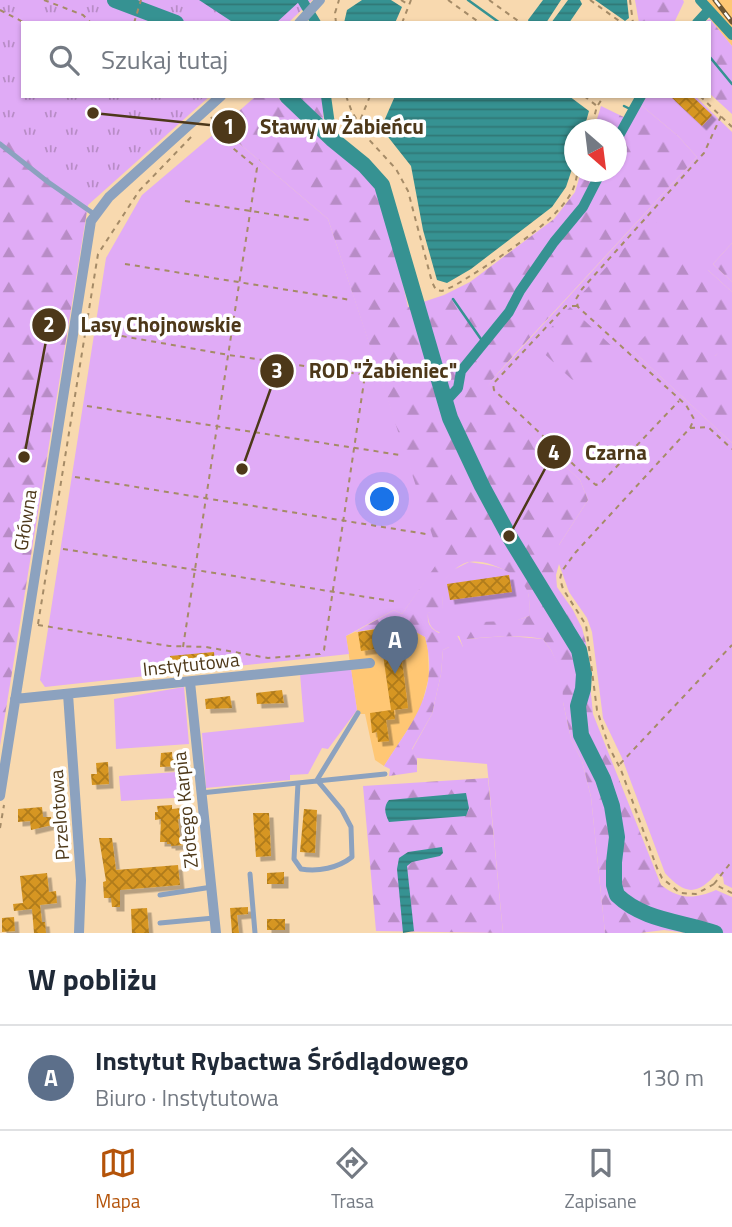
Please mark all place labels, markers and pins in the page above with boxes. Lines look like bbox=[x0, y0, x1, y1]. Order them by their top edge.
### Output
callout: Stawy w Żabieńcu bbox=[211, 106, 438, 148]
callout: Lasy Chojnowskie bbox=[31, 304, 255, 346]
callout: ROD "Żabieniec" bbox=[259, 350, 471, 392]
callout: Czarna bbox=[536, 431, 661, 473]
pin: A bbox=[372, 616, 418, 674]

